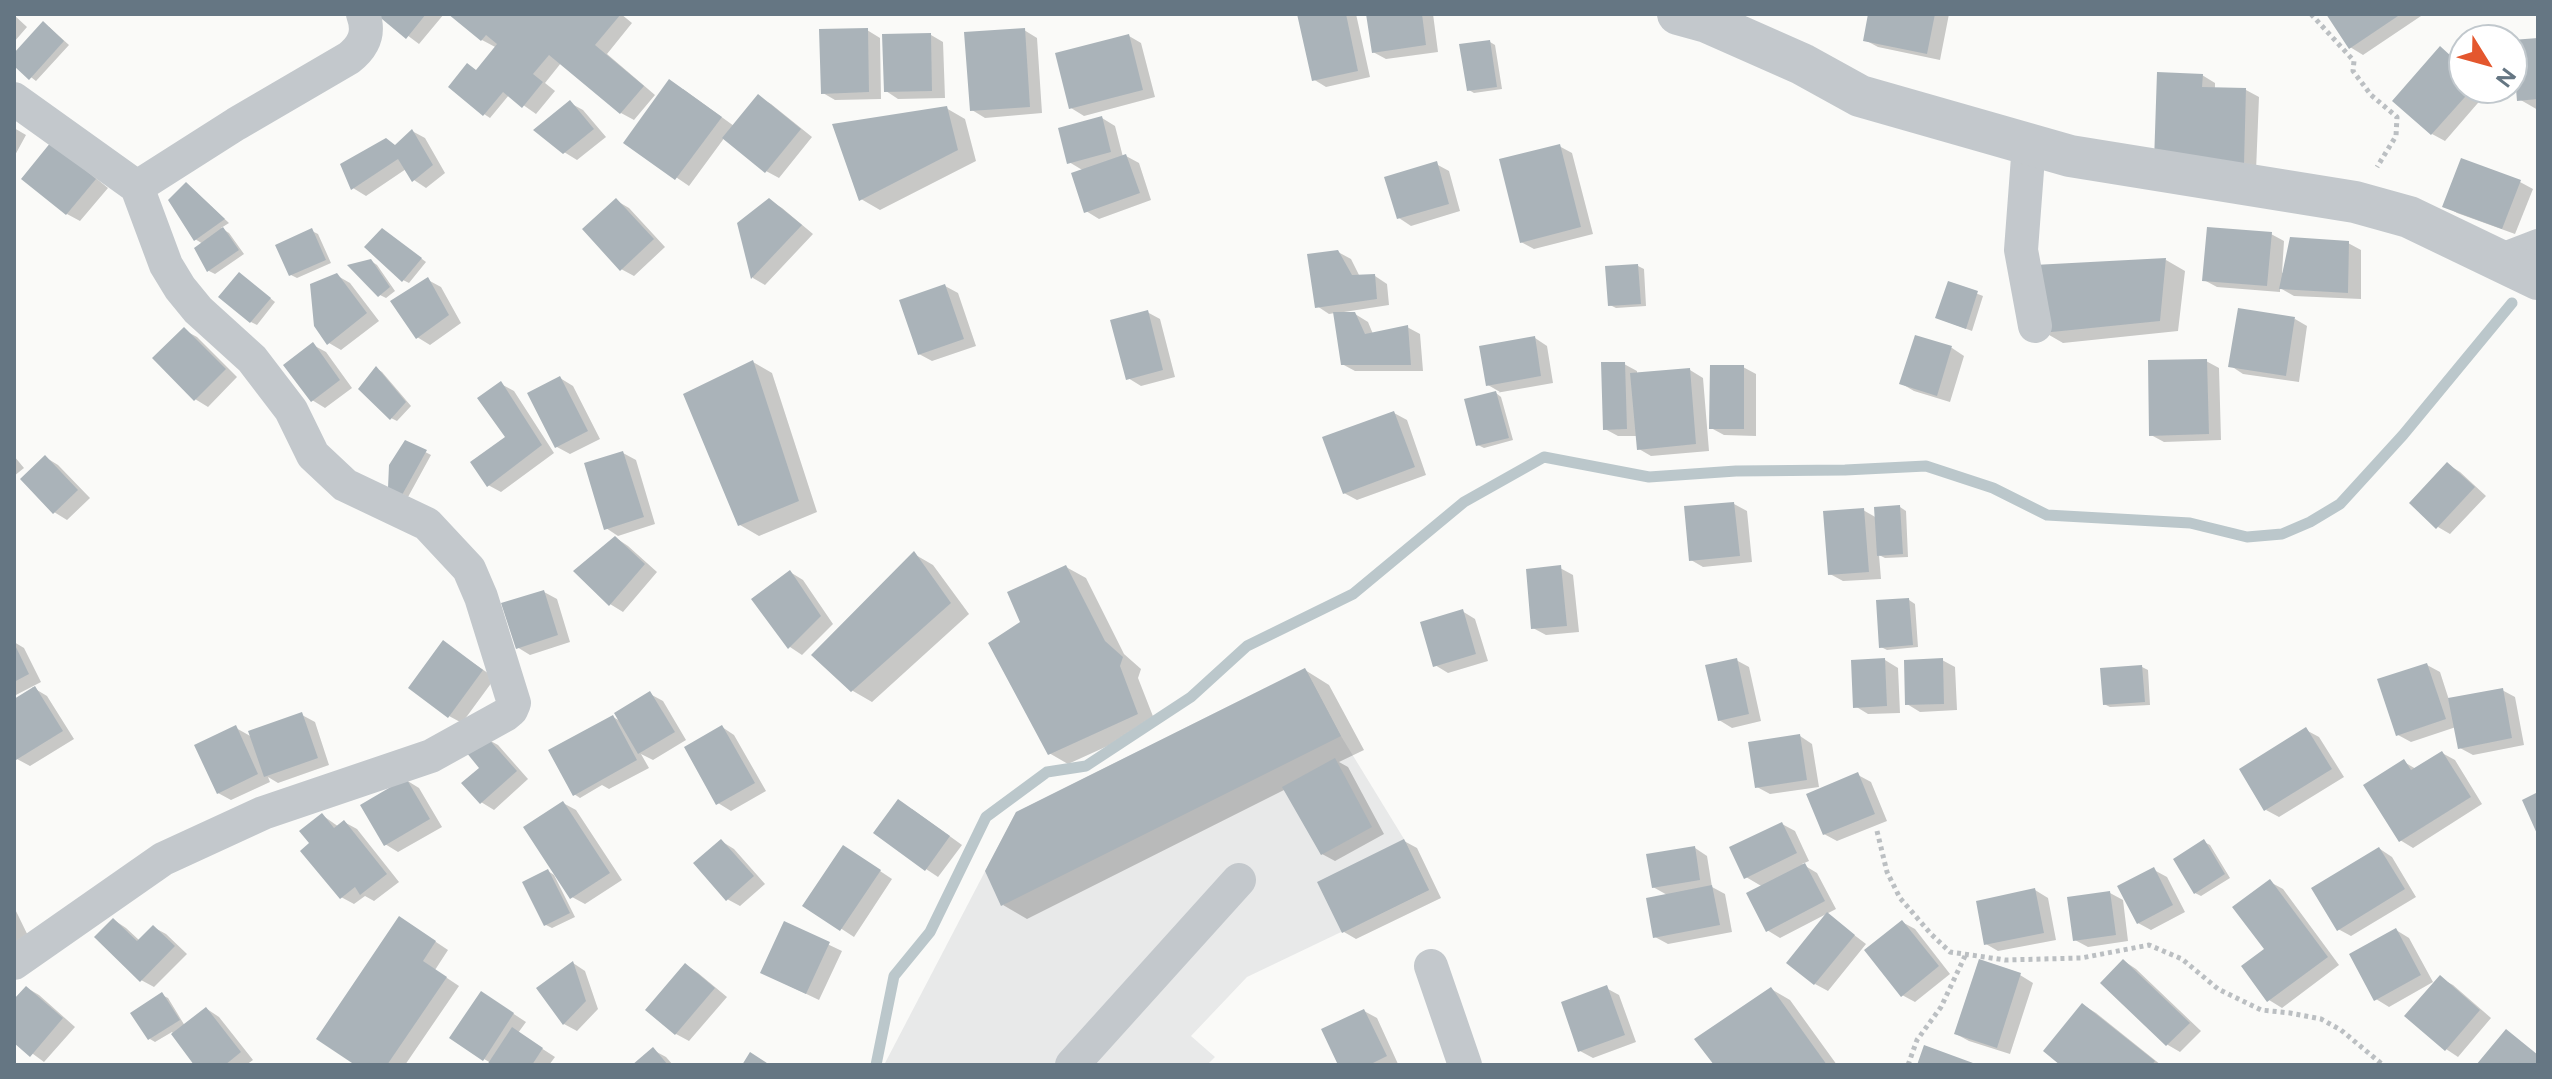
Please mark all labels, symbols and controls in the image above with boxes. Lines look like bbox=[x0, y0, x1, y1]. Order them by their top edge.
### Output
north arrow bbox=[2448, 24, 2528, 104]
text: N bbox=[2490, 63, 2522, 92]

